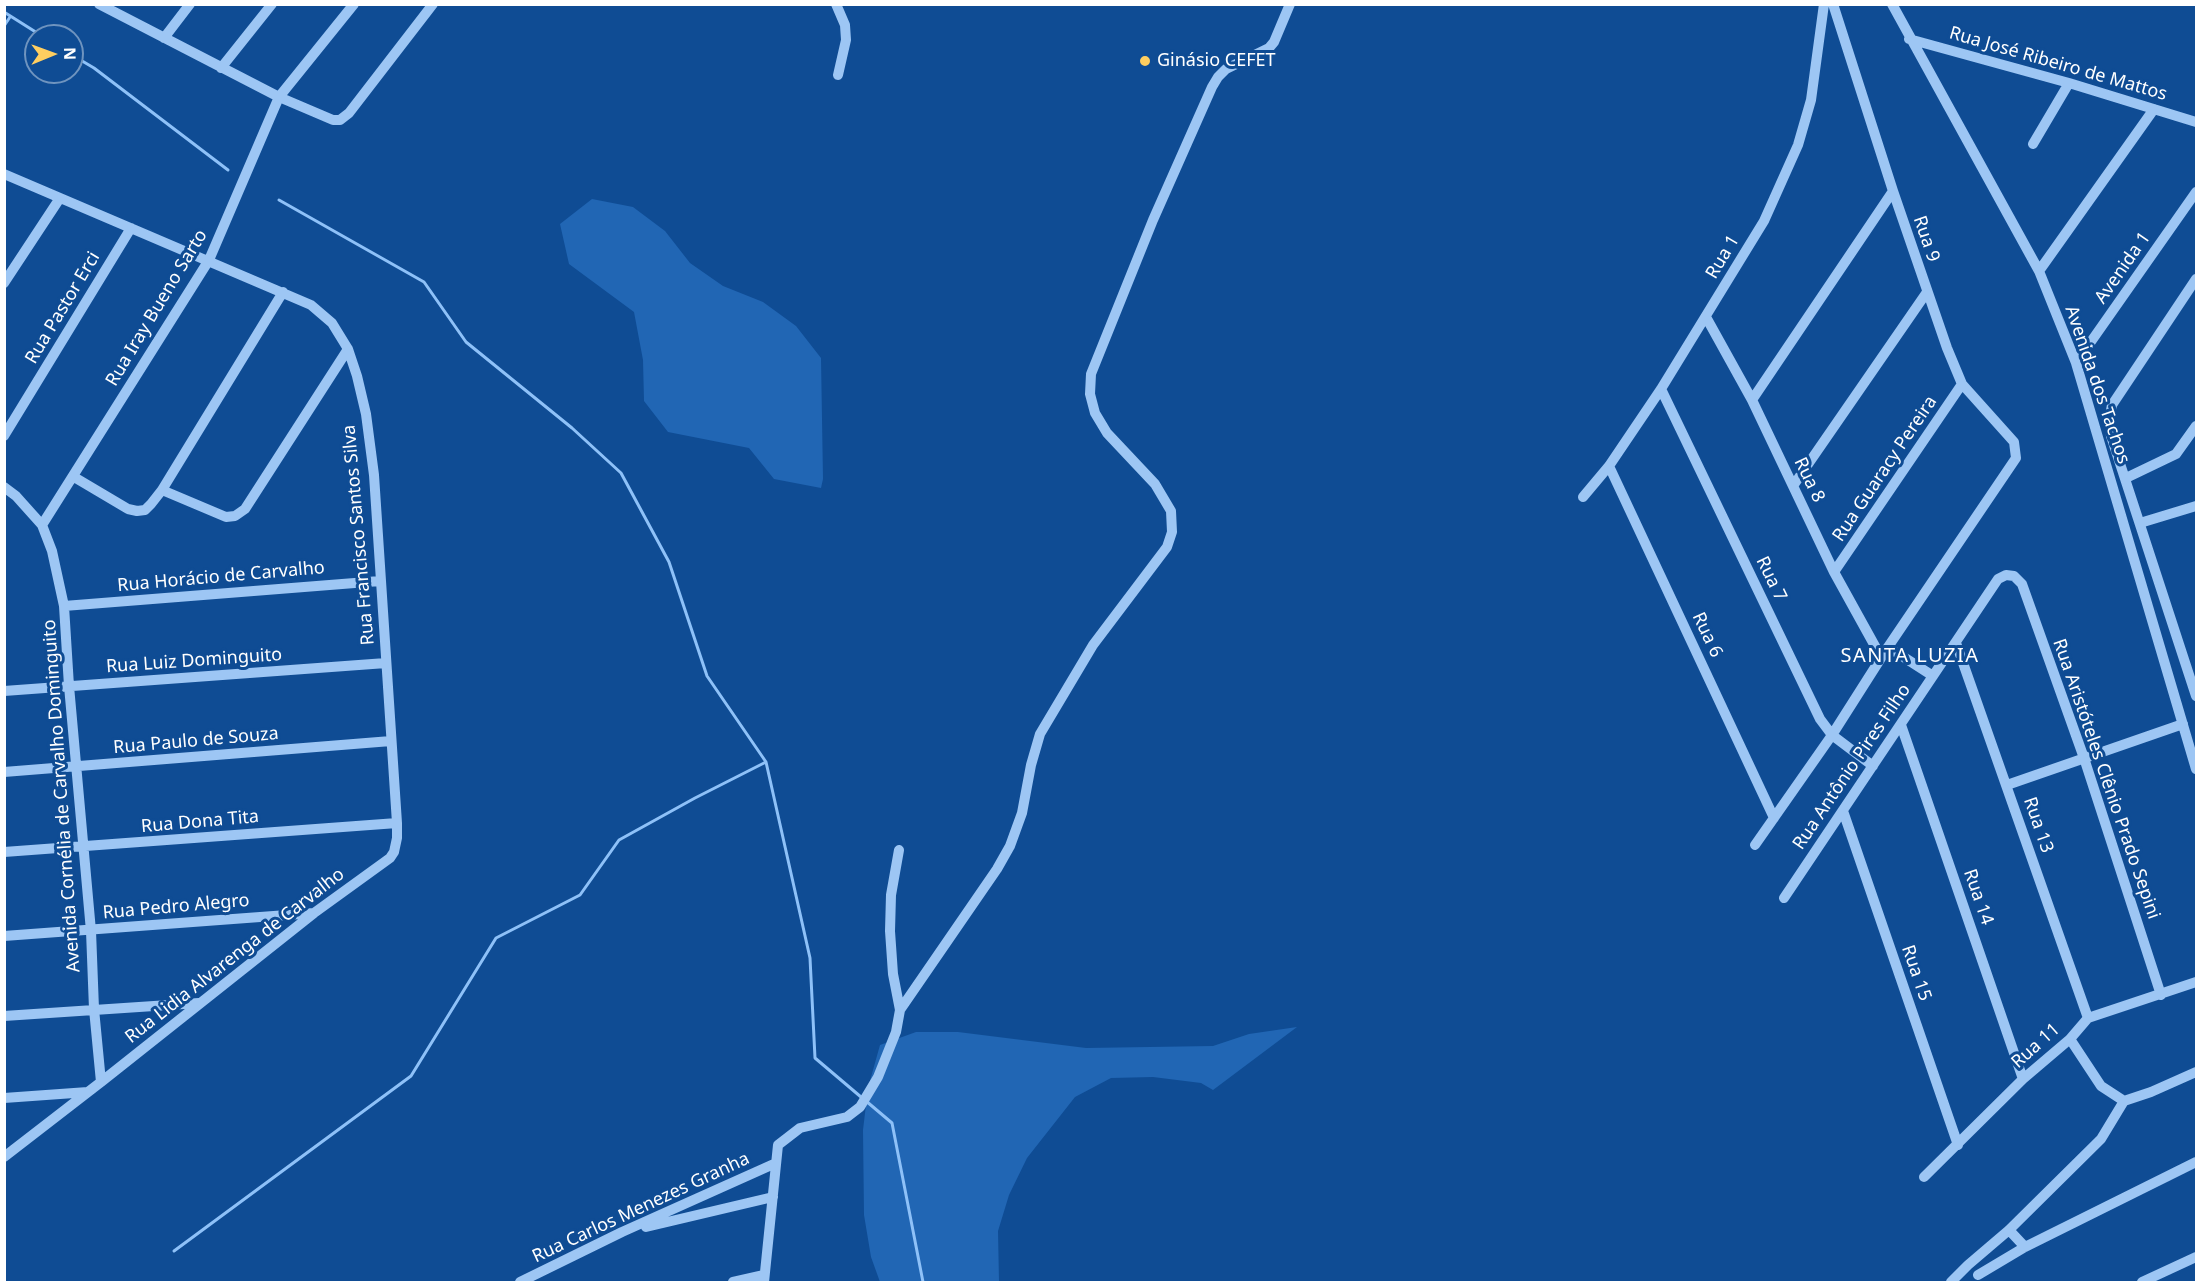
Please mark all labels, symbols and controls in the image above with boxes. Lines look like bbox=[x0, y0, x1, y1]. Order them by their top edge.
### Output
street label: Rua José Ribeiro de Mattos bbox=[1947, 23, 2169, 105]
north arrow bbox=[24, 24, 84, 84]
text: N bbox=[59, 47, 81, 60]
place label: Ginásio CEFET bbox=[1157, 50, 1276, 72]
marker: Ginásio CEFET bbox=[1138, 54, 1152, 68]
street label: Rua 9 bbox=[1908, 213, 1944, 265]
street label: Rua Iray Bueno Sarto bbox=[102, 226, 212, 390]
street label: Avenida 1 bbox=[2090, 228, 2156, 308]
street label: Rua 1 bbox=[1702, 231, 1744, 283]
street label: Rua Pastor Erci bbox=[21, 248, 105, 368]
street label: Avenida dos Tachos bbox=[2060, 303, 2134, 467]
street label: Rua Guaracy Pereira bbox=[1828, 392, 1942, 546]
street label: Rua Francisco Santos Silva bbox=[339, 424, 379, 646]
street label: Rua 8 bbox=[1789, 454, 1829, 506]
street label: Rua 7 bbox=[1751, 553, 1791, 605]
street label: Rua Horácio de Carvalho bbox=[116, 557, 326, 597]
street label: Rua 6 bbox=[1687, 609, 1727, 661]
street label: Avenida Cornélia de Carvalho Dominguito bbox=[39, 619, 85, 973]
street label: Rua Aristóteles Clênio Prado Sepini bbox=[2048, 636, 2164, 922]
street label: Rua Luiz Dominguito bbox=[105, 644, 283, 678]
district label: SANTA LUZIA bbox=[1840, 644, 1980, 668]
street label: Rua Antônio Pires Filho bbox=[1788, 680, 1916, 854]
street label: Rua Paulo de Souza bbox=[112, 723, 280, 759]
street label: Rua 13 bbox=[2018, 794, 2058, 856]
street label: Rua Dona Tita bbox=[140, 806, 260, 838]
street label: Rua Lidia Alvarenga de Carvalho bbox=[121, 864, 349, 1048]
street label: Rua 14 bbox=[1958, 866, 1998, 928]
street label: Rua Pedro Alegro bbox=[102, 890, 250, 924]
street label: Rua 15 bbox=[1896, 942, 1936, 1004]
street label: Rua 11 bbox=[2007, 1019, 2065, 1073]
street label: Rua Carlos Menezes Granha bbox=[529, 1148, 753, 1268]

